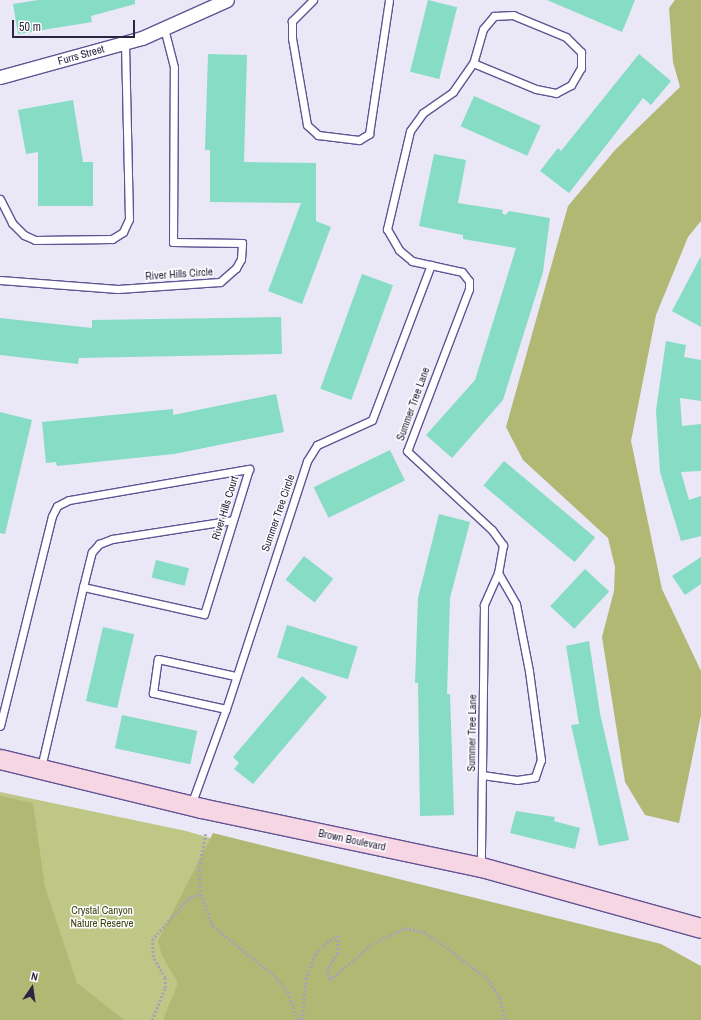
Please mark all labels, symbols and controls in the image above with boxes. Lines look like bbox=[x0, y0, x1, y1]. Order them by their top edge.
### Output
scale bar bbox=[14, 12, 137, 38]
text: 50 m bbox=[19, 19, 41, 35]
street label: Furrs Street bbox=[56, 42, 106, 68]
street label: River Hills Circle bbox=[145, 265, 213, 283]
street label: Summer Tree Lane bbox=[394, 365, 432, 443]
street label: Summer Tree Circle bbox=[259, 473, 297, 553]
street label: River Hills Court bbox=[209, 474, 241, 542]
street label: Summer Tree Lane bbox=[465, 694, 479, 772]
street label: Brown Boulevard bbox=[317, 826, 387, 854]
park label: Crystal Canyon Nature Reserve bbox=[70, 904, 134, 930]
north arrow bbox=[12, 968, 52, 1008]
text: N bbox=[30, 969, 39, 984]

